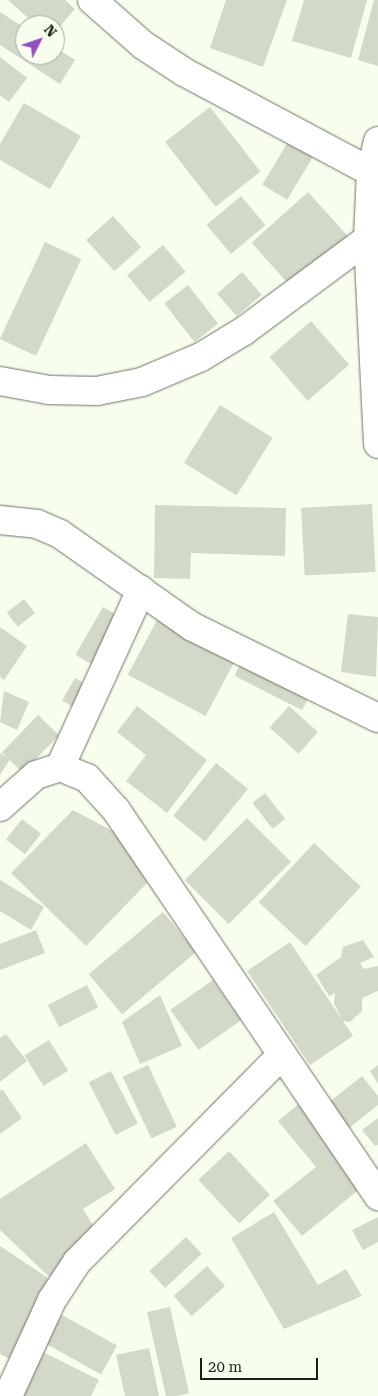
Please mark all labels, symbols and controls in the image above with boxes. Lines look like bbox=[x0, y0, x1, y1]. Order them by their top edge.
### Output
north arrow bbox=[15, 15, 65, 65]
text: N bbox=[41, 21, 60, 40]
scale bar bbox=[203, 1348, 320, 1380]
text: 20 m bbox=[208, 1358, 242, 1376]

